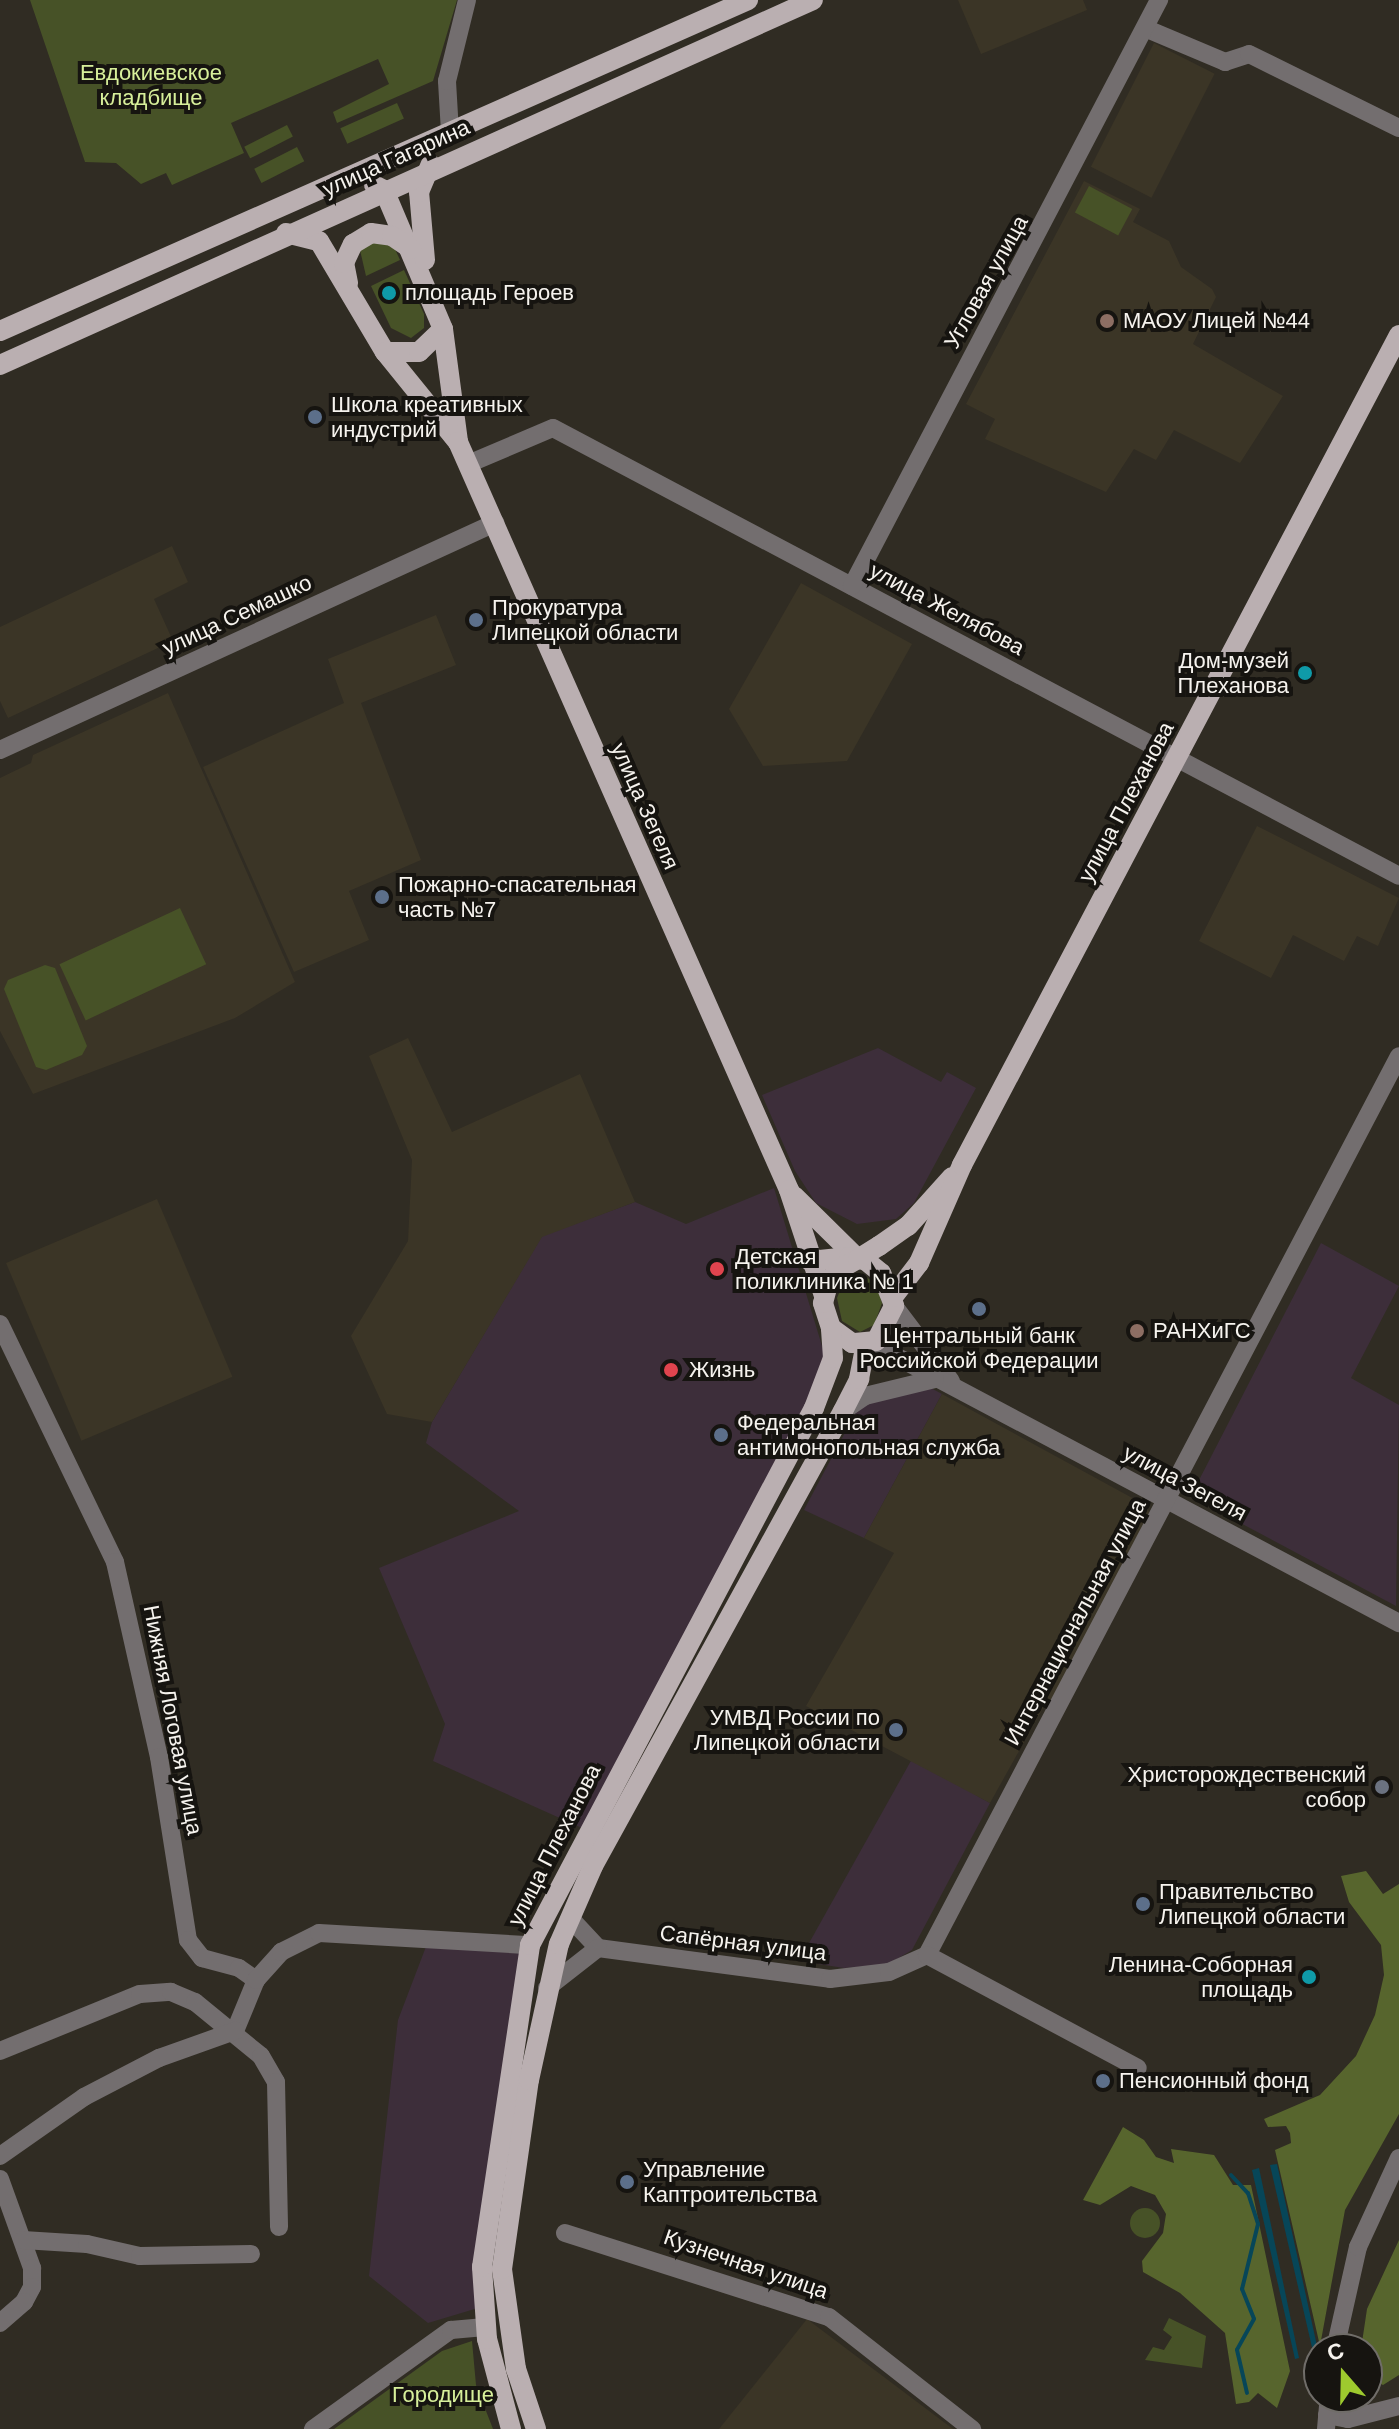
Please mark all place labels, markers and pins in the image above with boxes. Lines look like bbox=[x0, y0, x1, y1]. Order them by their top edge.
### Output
place label: площадь Героев bbox=[405, 280, 574, 306]
marker: площадь Героев bbox=[380, 284, 398, 302]
place label: МАОУ Лицей №44 bbox=[1123, 308, 1310, 334]
marker: МАОУ Лицей №44 bbox=[1098, 312, 1116, 330]
place label: Школа креативных индустрий bbox=[331, 391, 523, 442]
marker: Школа креативных индустрий bbox=[306, 408, 324, 426]
place label: Прокуратура Липецкой области bbox=[492, 594, 678, 646]
marker: Прокуратура Липецкой области bbox=[467, 611, 485, 629]
place label: Дом-музей Плеханова bbox=[1178, 647, 1289, 698]
marker: Дом-музей Плеханова bbox=[1296, 664, 1314, 682]
place label: Пожарно-спасательная часть №7 bbox=[398, 871, 637, 922]
marker: Пожарно-спасательная часть №7 bbox=[373, 888, 391, 906]
place label: Детская поликлиника № 1 bbox=[735, 1243, 914, 1294]
marker: Детская поликлиника № 1 bbox=[706, 1258, 728, 1280]
marker: Центральный банк Российской Федерации bbox=[970, 1300, 988, 1318]
place label: РАНХиГС bbox=[1153, 1318, 1251, 1344]
place label: Центральный банк Российской Федерации bbox=[859, 1322, 1099, 1374]
marker: РАНХиГС bbox=[1128, 1322, 1146, 1340]
place label: Жизнь bbox=[689, 1357, 755, 1383]
marker: Жизнь bbox=[660, 1359, 682, 1381]
place label: Федеральная антимонопольная служба bbox=[737, 1409, 1000, 1460]
marker: Федеральная антимонопольная служба bbox=[712, 1426, 730, 1444]
place label: УМВД России по Липецкой области bbox=[694, 1704, 880, 1756]
marker: УМВД России по Липецкой области bbox=[887, 1721, 905, 1739]
place label: Христорождественский собор bbox=[1128, 1761, 1366, 1812]
marker: Христорождественский собор bbox=[1373, 1778, 1391, 1796]
place label: Правительство Липецкой области bbox=[1159, 1878, 1345, 1930]
marker: Правительство Липецкой области bbox=[1134, 1895, 1152, 1913]
place label: Ленина-Соборная площадь bbox=[1109, 1951, 1293, 2002]
marker: Ленина-Соборная площадь bbox=[1300, 1968, 1318, 1986]
place label: Пенсионный фонд bbox=[1119, 2068, 1309, 2094]
marker: Пенсионный фонд bbox=[1094, 2072, 1112, 2090]
place label: Управление Каптроительства bbox=[643, 2156, 817, 2208]
marker: Управление Каптроительства bbox=[618, 2173, 636, 2191]

